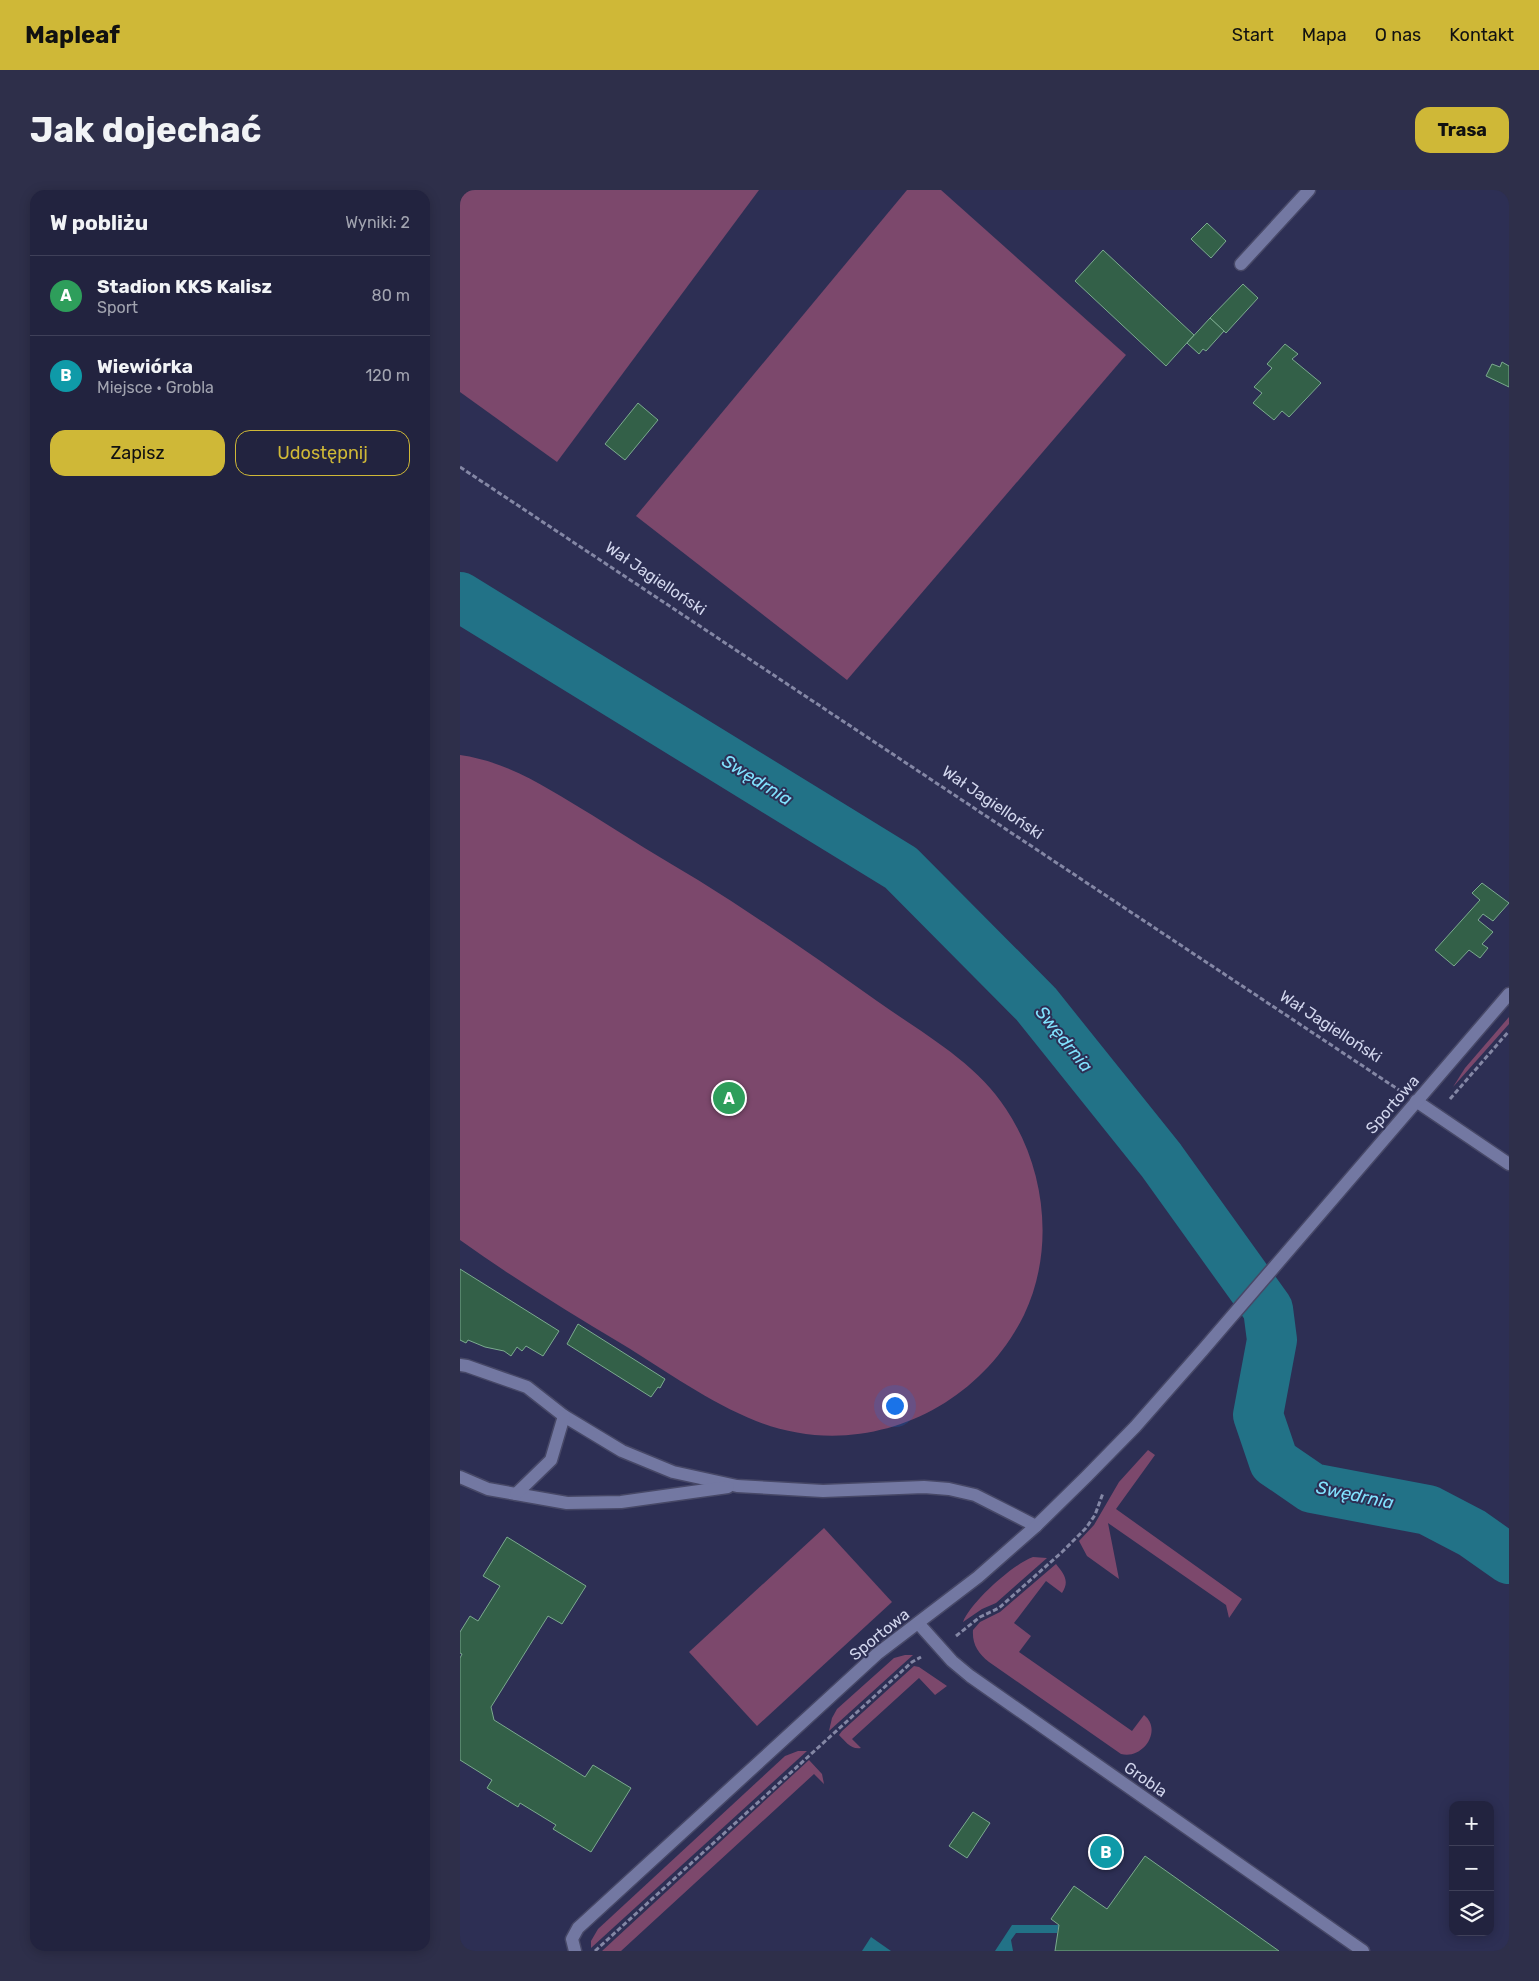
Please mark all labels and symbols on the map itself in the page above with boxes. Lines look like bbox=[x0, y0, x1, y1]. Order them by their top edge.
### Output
street label: Wał Jagielloński bbox=[602, 538, 710, 619]
water label: Swędrnia bbox=[718, 750, 797, 810]
street label: Wał Jagielloński bbox=[939, 762, 1047, 843]
street label: Wał Jagielloński bbox=[1276, 986, 1385, 1066]
water label: Swędrnia bbox=[1031, 1001, 1098, 1077]
street label: Sportowa bbox=[1362, 1071, 1423, 1138]
pin: A bbox=[713, 1079, 745, 1117]
your location bbox=[882, 1393, 908, 1419]
water label: Swędrnia bbox=[1314, 1476, 1396, 1514]
street label: Sportowa bbox=[846, 1605, 913, 1664]
street label: Grobla bbox=[1121, 1758, 1171, 1801]
pin: B bbox=[1090, 1833, 1122, 1871]

